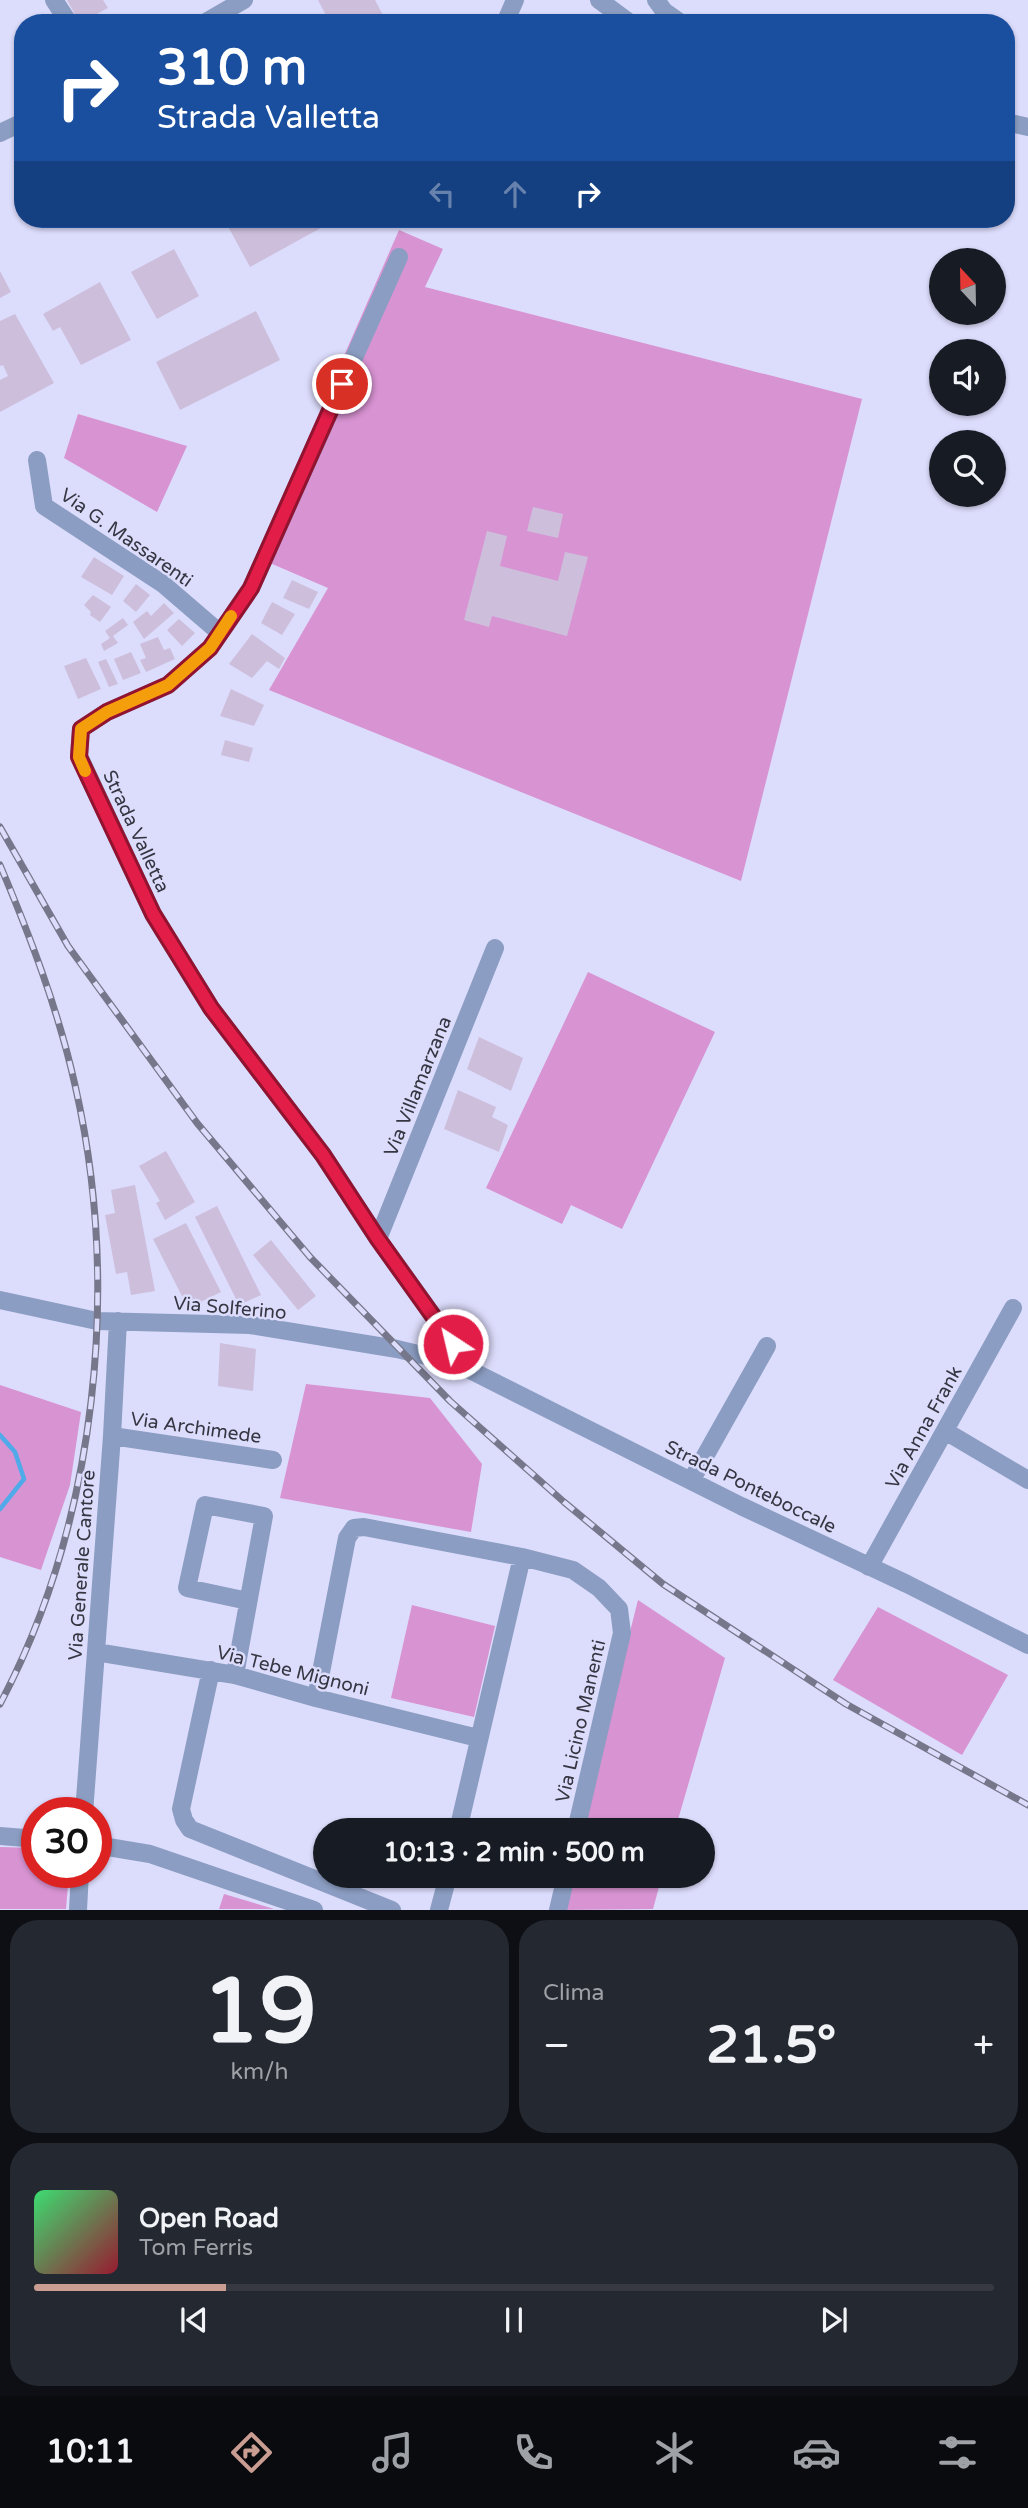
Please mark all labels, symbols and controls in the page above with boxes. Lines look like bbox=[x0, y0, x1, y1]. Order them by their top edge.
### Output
text: 310 m bbox=[157, 39, 307, 98]
icon: right bbox=[42, 42, 133, 133]
text: Strada Valletta bbox=[157, 99, 380, 137]
icon: left bbox=[423, 175, 461, 213]
icon: ahead bbox=[496, 175, 534, 213]
icon: right bbox=[569, 175, 607, 213]
north arrow bbox=[929, 248, 1006, 326]
map controls bbox=[929, 248, 1006, 507]
button: sound bbox=[929, 339, 1006, 416]
pin bbox=[312, 354, 372, 414]
icon: arrive bbox=[323, 365, 361, 403]
button: search bbox=[929, 430, 1006, 507]
street label: Via G. Massarenti bbox=[56, 484, 197, 592]
street label: Strada Valletta bbox=[98, 767, 174, 896]
street label: Via Villamarzana bbox=[380, 1013, 456, 1160]
street label: Via Solferino bbox=[172, 1292, 288, 1324]
position arrow bbox=[416, 1307, 490, 1381]
street label: Via Anna Frank bbox=[881, 1362, 967, 1493]
street label: Via Archimede bbox=[129, 1408, 263, 1448]
street label: Strada Ponteboccale bbox=[662, 1436, 840, 1538]
street label: Via Generale Cantore bbox=[64, 1469, 100, 1661]
street label: Via Licino Manenti bbox=[552, 1638, 610, 1805]
street label: Via Tebe Mignoni bbox=[214, 1641, 371, 1701]
speed limit sign: 30 bbox=[21, 1797, 112, 1888]
text: 10:13 · 2 min · 500 m bbox=[383, 1837, 645, 1868]
text: 19 bbox=[202, 1957, 317, 2067]
text: Clima bbox=[543, 1979, 604, 2007]
text: 21.5° bbox=[706, 2014, 836, 2077]
text: − bbox=[543, 2023, 570, 2069]
text: + bbox=[973, 2023, 994, 2069]
text: km/h bbox=[231, 2058, 288, 2086]
text: Open Road bbox=[139, 2203, 279, 2234]
text: Tom Ferris bbox=[139, 2234, 253, 2262]
icon: previous bbox=[175, 2301, 213, 2339]
icon: pause bbox=[495, 2301, 533, 2339]
icon: next bbox=[815, 2301, 853, 2339]
icon: directions bbox=[227, 2428, 276, 2477]
icon: music bbox=[368, 2428, 417, 2477]
icon: phone bbox=[509, 2428, 558, 2477]
icon: climate bbox=[650, 2428, 699, 2477]
icon: car bbox=[792, 2428, 841, 2477]
icon: filters bbox=[933, 2428, 982, 2477]
text: 10:11 bbox=[46, 2433, 135, 2471]

